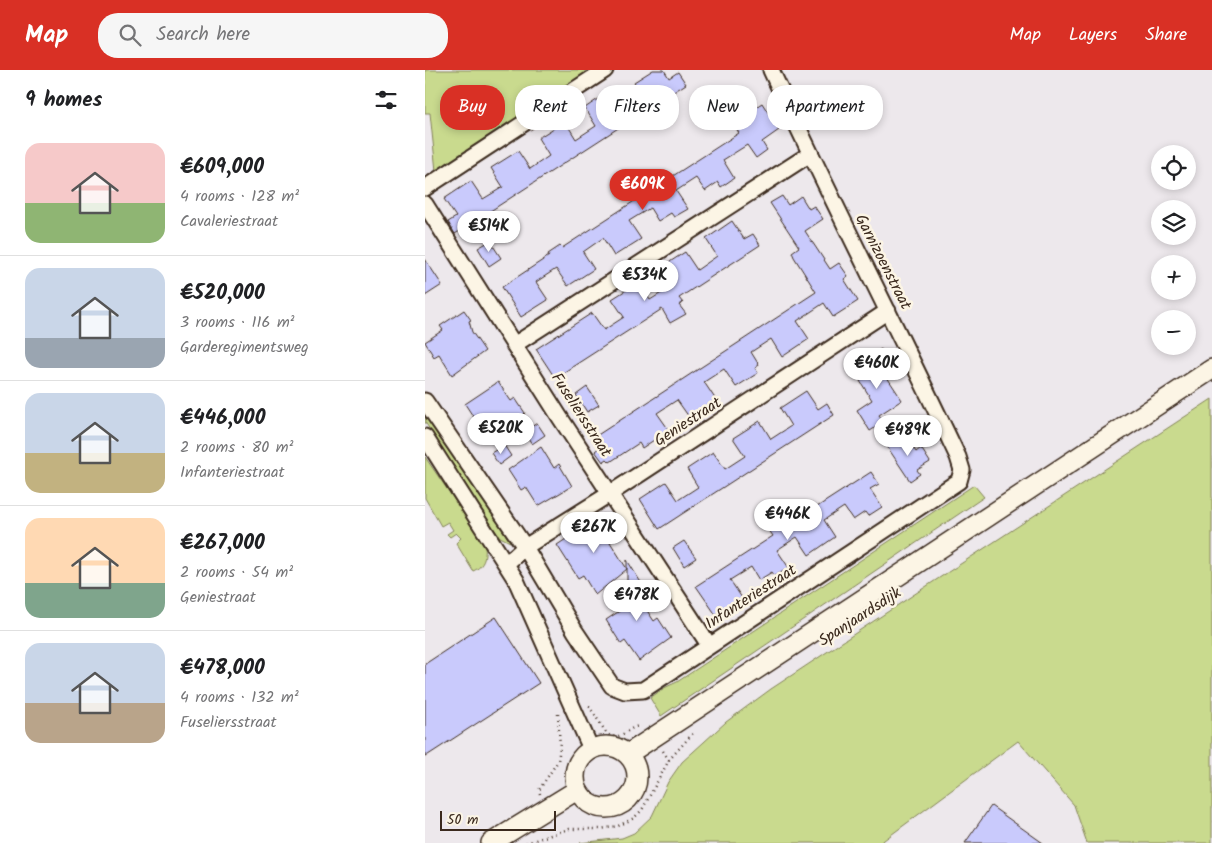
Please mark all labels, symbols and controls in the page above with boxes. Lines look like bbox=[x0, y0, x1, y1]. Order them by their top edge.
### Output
search box bbox=[98, 13, 448, 58]
text: Map bbox=[25, 16, 68, 55]
text: Search here bbox=[156, 20, 250, 50]
icon: search bbox=[116, 21, 144, 49]
text: Map bbox=[1010, 21, 1041, 50]
text: Layers bbox=[1069, 21, 1117, 50]
text: Share bbox=[1145, 21, 1187, 50]
text: 9 homes bbox=[25, 84, 102, 117]
chip: Buy bbox=[440, 85, 505, 130]
chip: Rent bbox=[515, 85, 586, 130]
chip: Filters bbox=[596, 85, 679, 130]
chip: New bbox=[689, 85, 757, 130]
chip: Apartment bbox=[767, 85, 883, 130]
icon: filters bbox=[372, 86, 400, 114]
map controls bbox=[1151, 145, 1196, 355]
button: locate bbox=[1151, 145, 1196, 190]
text: €609,000 bbox=[180, 151, 264, 184]
icon: home bbox=[65, 163, 125, 223]
pin: €609K bbox=[608, 168, 678, 211]
text: €609K bbox=[621, 172, 665, 197]
text: 4 rooms · 128 m² bbox=[180, 184, 299, 209]
button: layers bbox=[1151, 200, 1196, 245]
text: Cavaleriestraat bbox=[180, 209, 278, 234]
pin: €514K bbox=[454, 210, 524, 253]
street label: Garnizoenstraat bbox=[848, 210, 918, 315]
text: €514K bbox=[468, 214, 510, 239]
button: + bbox=[1151, 255, 1196, 300]
pin: €534K bbox=[610, 260, 680, 302]
text: €534K bbox=[622, 263, 668, 288]
text: €520,000 bbox=[180, 277, 265, 310]
icon: home bbox=[65, 288, 125, 348]
text: 3 rooms · 116 m² bbox=[180, 310, 295, 335]
button: − bbox=[1151, 310, 1196, 355]
text: Garderegimentsweg bbox=[180, 335, 309, 360]
pin: €460K bbox=[842, 348, 912, 390]
text: €460K bbox=[854, 351, 900, 376]
street label: Fuseliersstraat bbox=[544, 368, 618, 463]
street label: Geniestraat bbox=[649, 390, 727, 453]
text: €446,000 bbox=[180, 402, 265, 435]
pin: €520K bbox=[466, 412, 536, 455]
icon: home bbox=[65, 413, 125, 473]
pin: €489K bbox=[873, 414, 943, 457]
text: €520K bbox=[478, 416, 524, 441]
text: €489K bbox=[885, 418, 931, 443]
text: 2 rooms · 80 m² bbox=[180, 435, 293, 460]
text: Infanteriestraat bbox=[180, 460, 285, 485]
pin: €446K bbox=[753, 498, 823, 541]
text: €446K bbox=[765, 502, 811, 527]
pin: €267K bbox=[559, 512, 629, 554]
text: €267K bbox=[571, 515, 617, 540]
text: €267,000 bbox=[180, 527, 265, 560]
icon: home bbox=[65, 538, 125, 598]
street label: Infanteriestraat bbox=[700, 558, 802, 636]
text: 2 rooms · 54 m² bbox=[180, 560, 293, 585]
pin: €478K bbox=[602, 580, 672, 622]
street label: Spanjaardsdijk bbox=[813, 580, 907, 653]
text: €478K bbox=[614, 583, 660, 608]
text: Geniestraat bbox=[180, 585, 256, 610]
text: €478,000 bbox=[180, 652, 265, 685]
icon: home bbox=[65, 663, 125, 723]
text: 4 rooms · 132 m² bbox=[180, 685, 299, 710]
text: Fuseliersstraat bbox=[180, 710, 277, 735]
scale bar bbox=[440, 808, 556, 831]
text: 50 m bbox=[447, 809, 478, 831]

